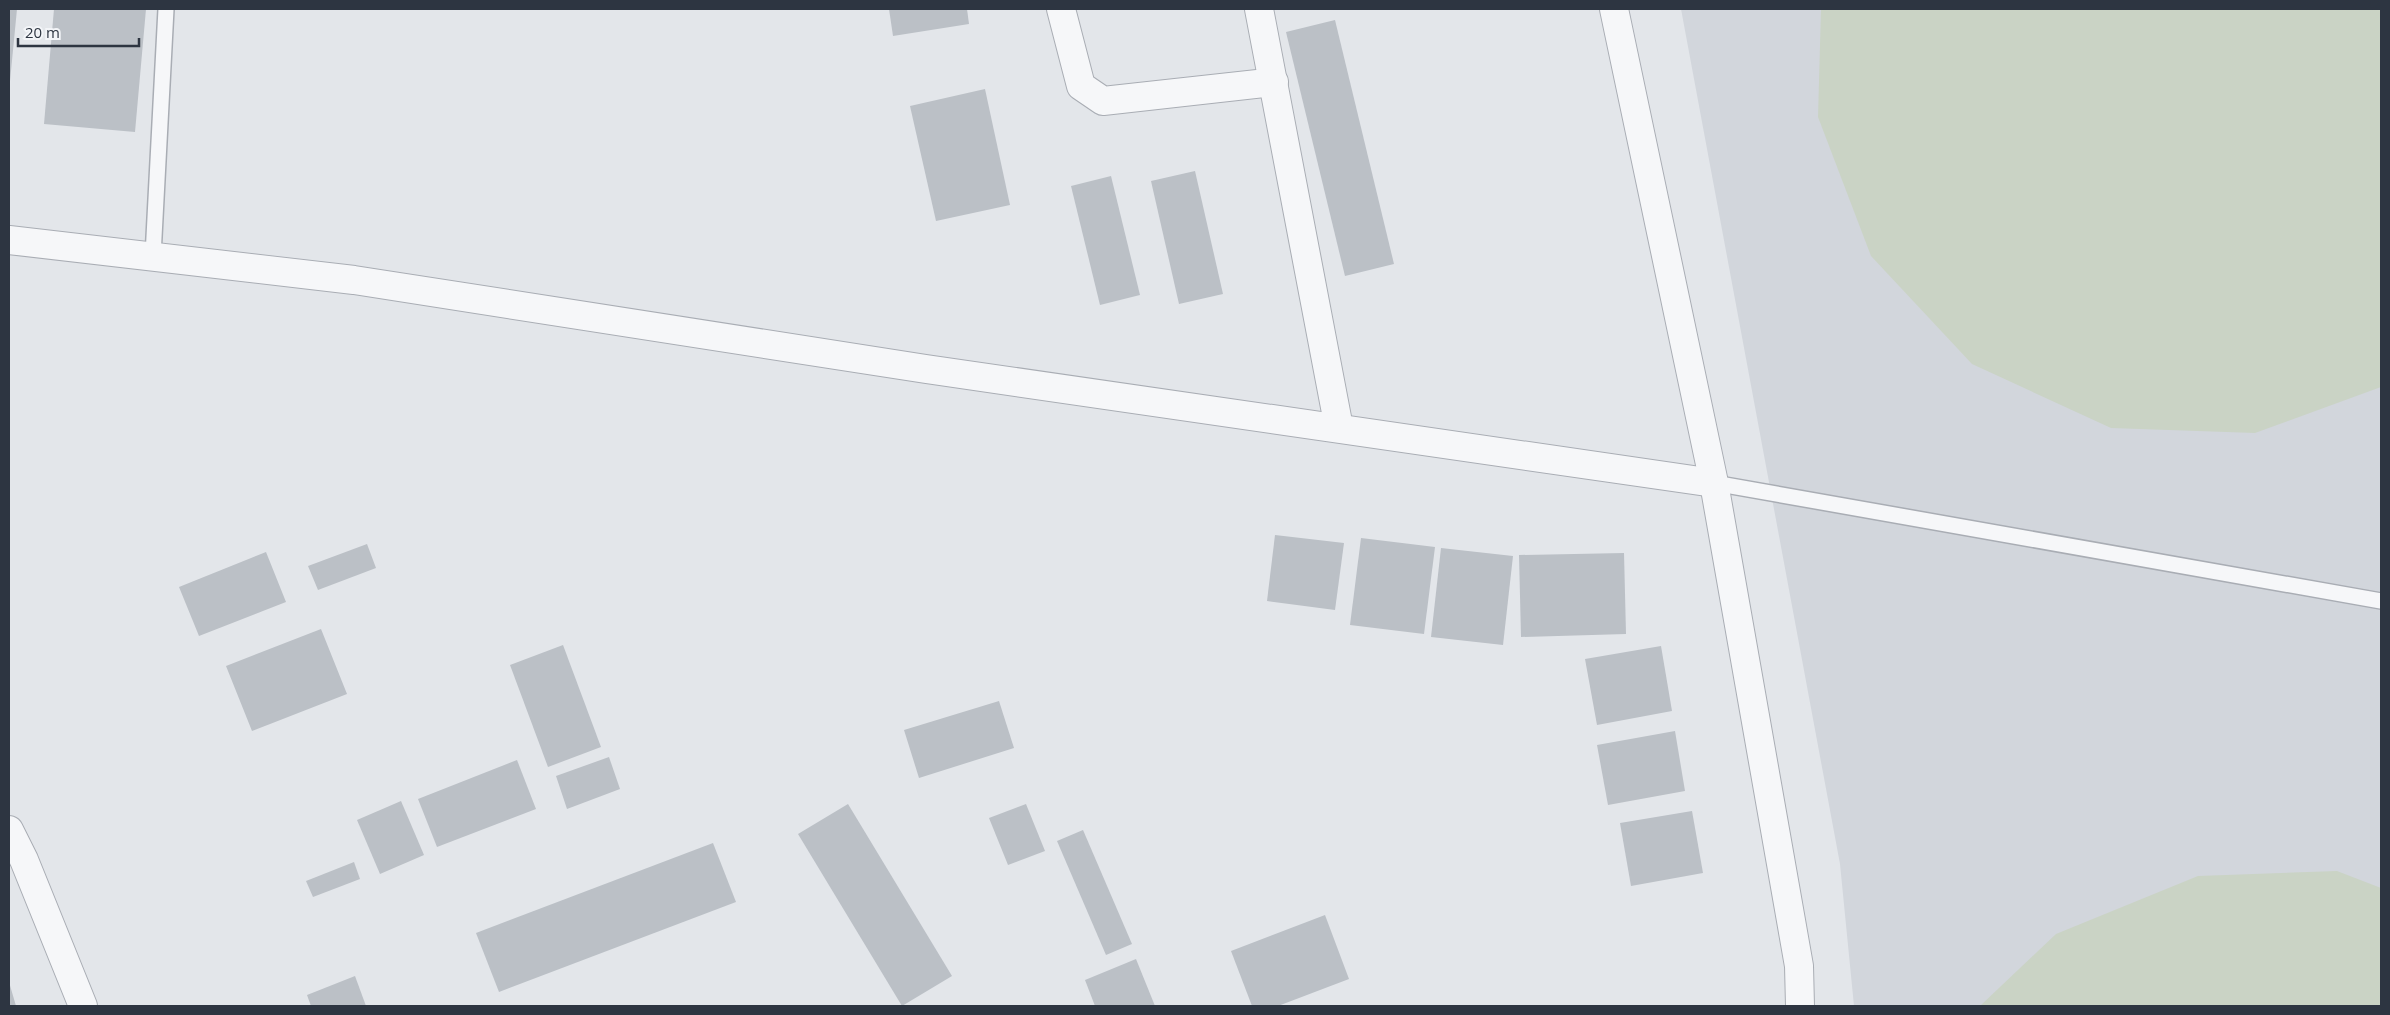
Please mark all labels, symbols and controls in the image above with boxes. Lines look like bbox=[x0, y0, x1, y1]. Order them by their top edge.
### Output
scale bar bbox=[18, 15, 139, 47]
text: 20 m bbox=[25, 22, 60, 42]

